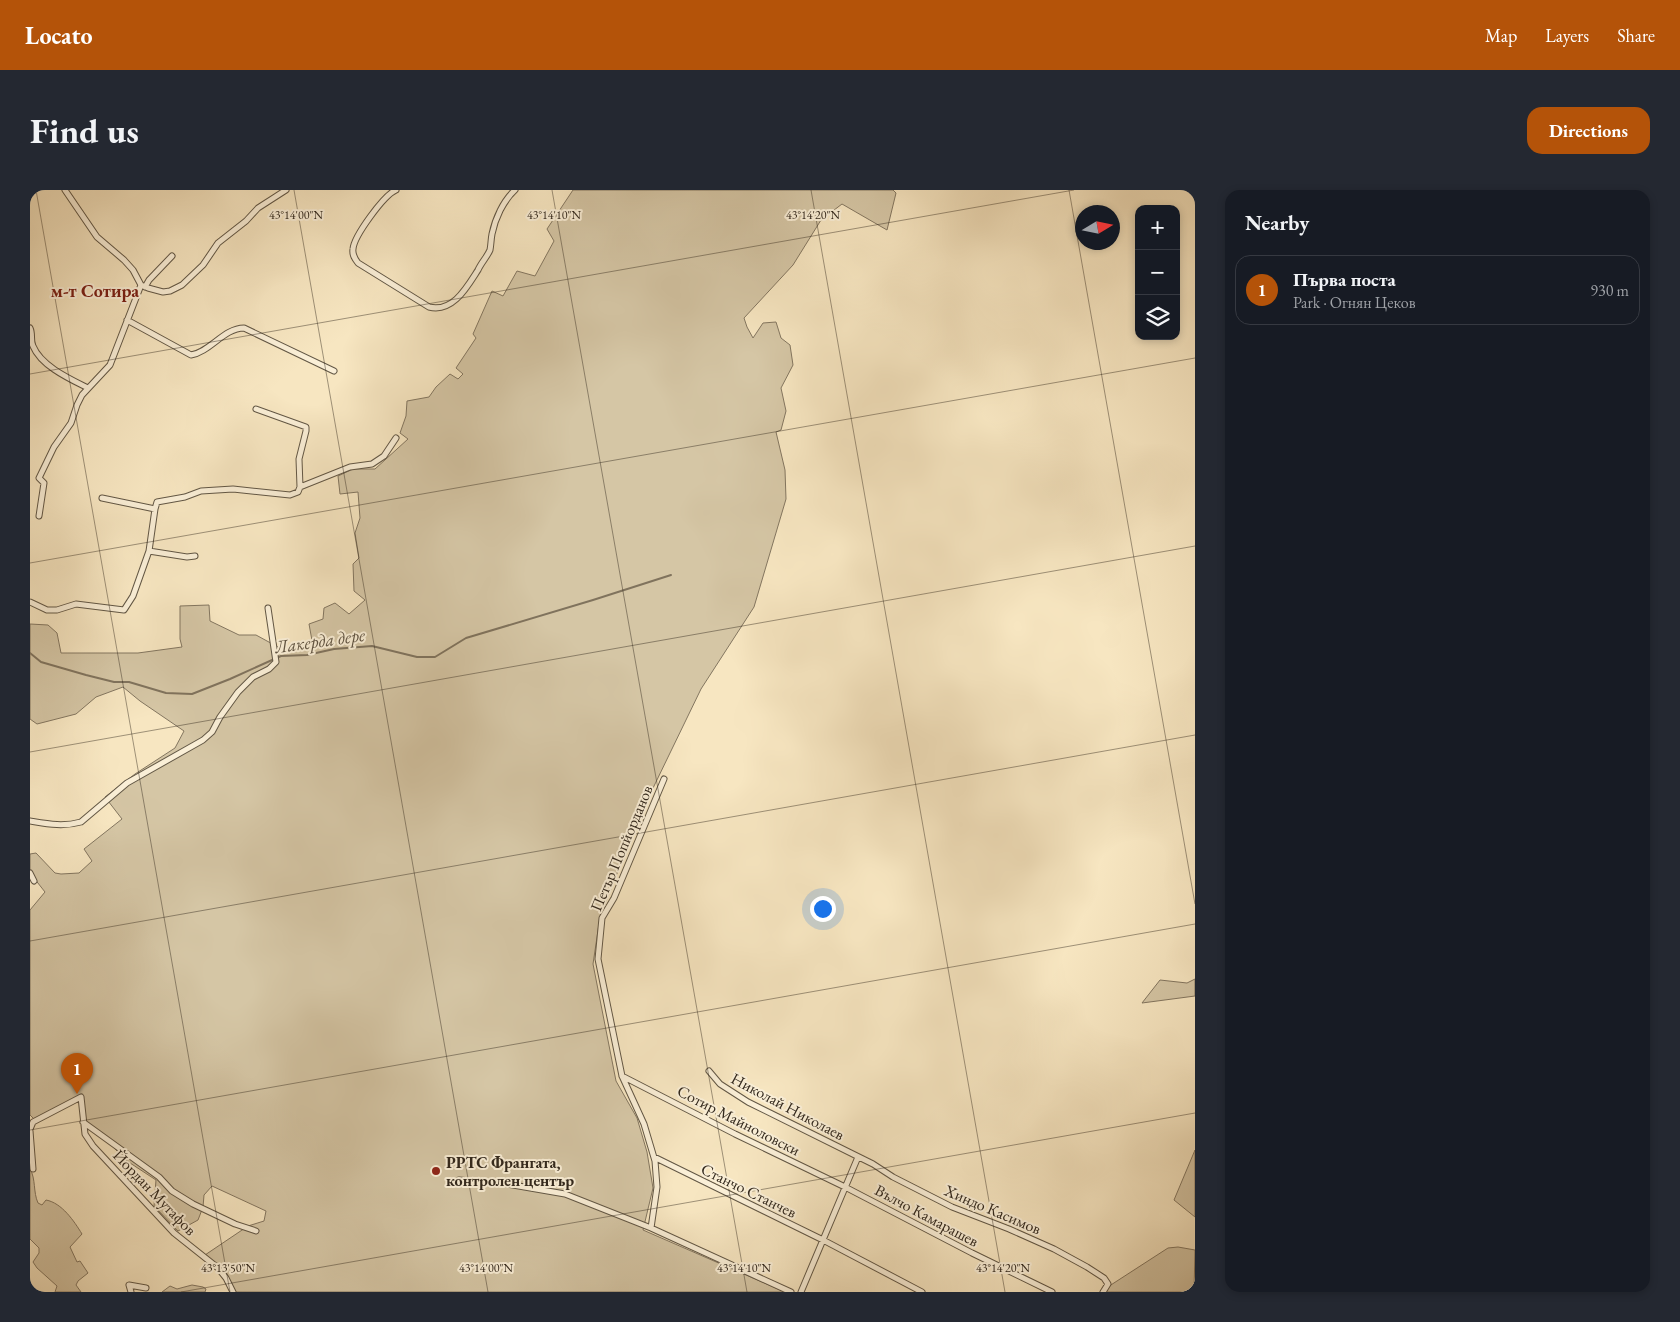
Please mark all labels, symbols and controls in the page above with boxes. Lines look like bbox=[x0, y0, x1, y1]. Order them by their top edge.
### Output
text: Locato bbox=[25, 20, 93, 51]
text: Map bbox=[1485, 24, 1517, 47]
text: Layers bbox=[1545, 24, 1589, 47]
text: Share bbox=[1617, 24, 1655, 47]
button: Directions bbox=[1527, 107, 1650, 154]
text: Find us bbox=[30, 108, 139, 153]
north arrow bbox=[1075, 205, 1120, 250]
map controls bbox=[1135, 205, 1180, 340]
button: + bbox=[1135, 205, 1180, 250]
text: 43°14'00"N bbox=[269, 207, 323, 223]
text: 43°14'10"N bbox=[527, 207, 581, 223]
text: 43°14'20"N bbox=[786, 207, 840, 223]
text: Nearby bbox=[1245, 209, 1309, 236]
button: − bbox=[1135, 250, 1180, 295]
text: Първа поста bbox=[1293, 267, 1396, 292]
district label: м-т Сотира bbox=[51, 279, 139, 302]
text: 1 bbox=[1258, 280, 1266, 301]
text: 930 m bbox=[1590, 280, 1629, 301]
text: Park · Огнян Цеков bbox=[1293, 292, 1415, 313]
button: layers bbox=[1135, 295, 1180, 340]
water label: Лакерда дере bbox=[273, 623, 367, 659]
street label: Петър Попйорданов bbox=[585, 782, 658, 914]
your location bbox=[810, 896, 836, 922]
pin: 1 bbox=[61, 1053, 93, 1094]
street label: Николай Николаев bbox=[727, 1068, 848, 1145]
street label: Сотир Майноловски bbox=[674, 1080, 804, 1161]
street label: Йордан Мутафов bbox=[108, 1145, 201, 1240]
place label: РРТС Франгата, контролен център bbox=[446, 1152, 574, 1191]
street label: Станчо Станчев bbox=[698, 1158, 800, 1223]
marker: РРТС Франгата, контролен център bbox=[430, 1165, 442, 1177]
street label: Вълчо Камарашев bbox=[871, 1179, 982, 1252]
street label: Хиндо Касимов bbox=[940, 1179, 1044, 1239]
text: 43°13'50"N bbox=[201, 1260, 255, 1276]
text: 43°14'00"N bbox=[459, 1260, 513, 1276]
text: 43°14'10"N bbox=[717, 1260, 771, 1276]
text: 43°14'20"N bbox=[976, 1260, 1030, 1276]

